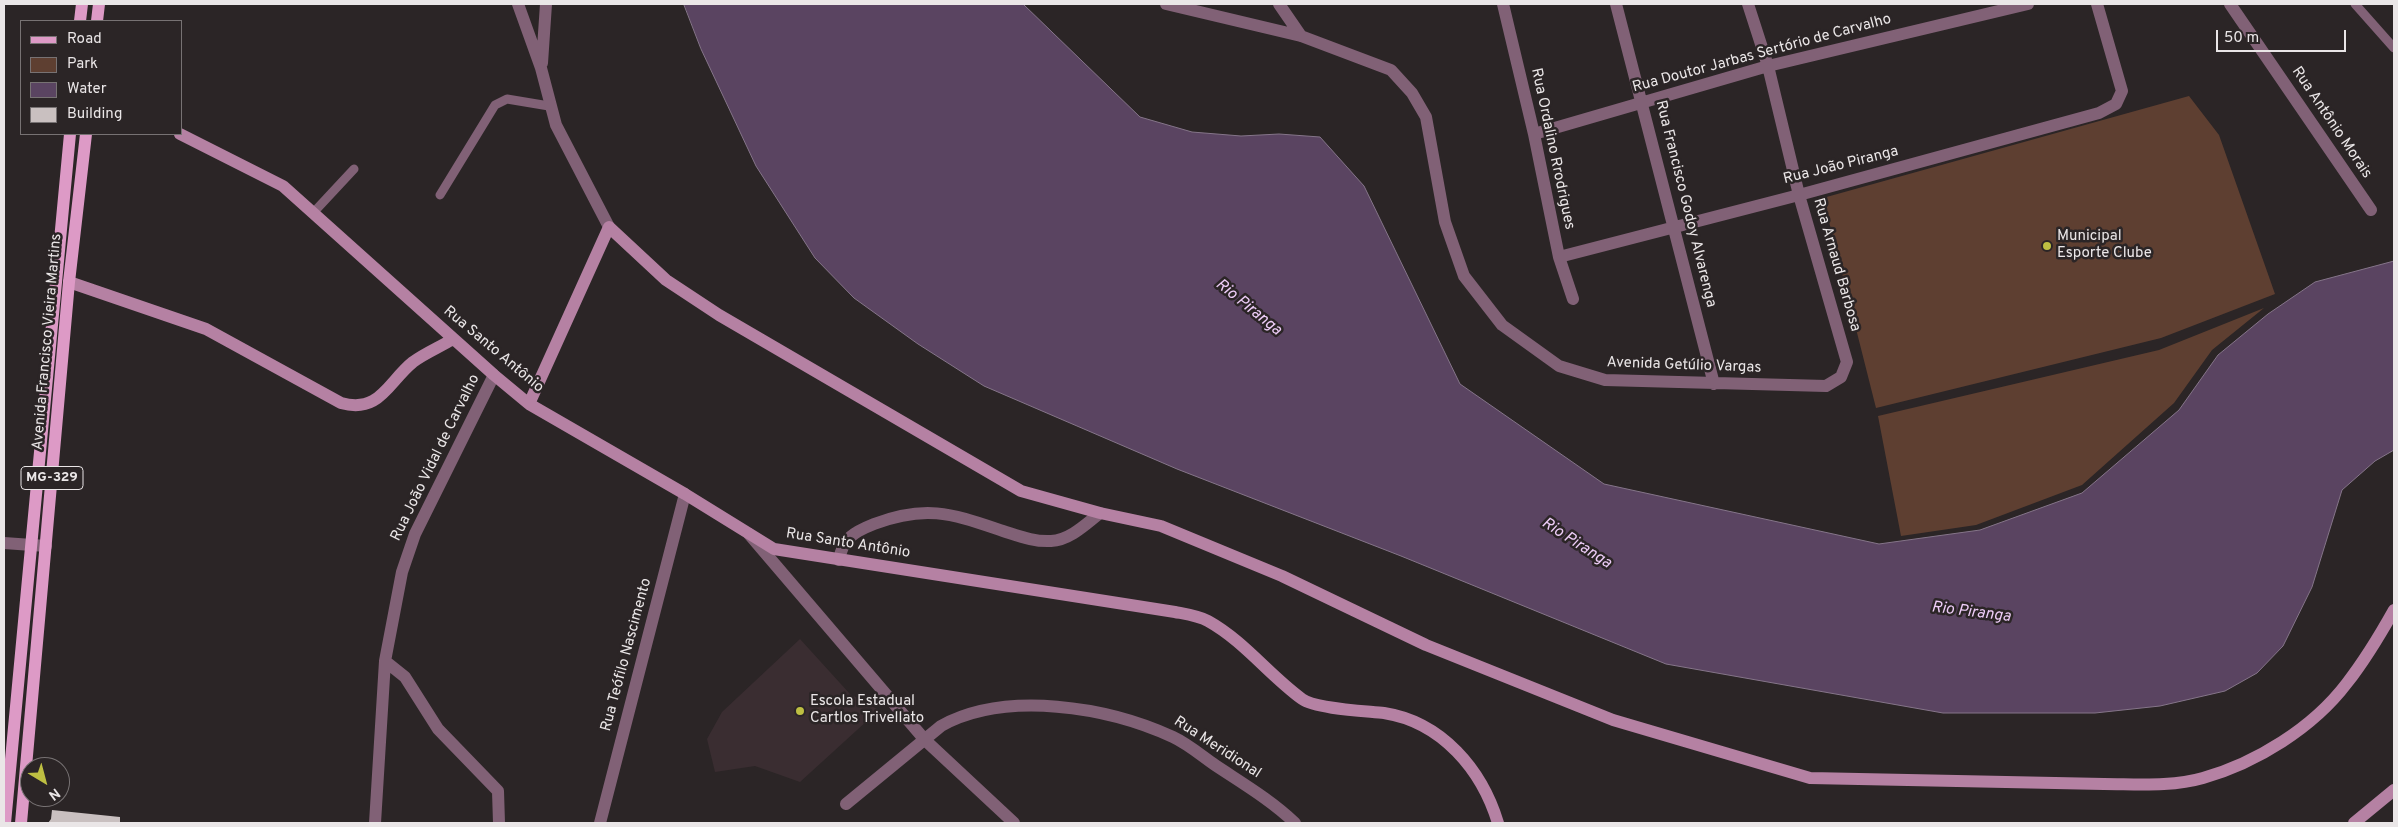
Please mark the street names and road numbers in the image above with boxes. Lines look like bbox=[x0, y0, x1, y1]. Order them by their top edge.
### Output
street label: Rua Doutor Jarbas Sertório de Carvalho bbox=[1631, 11, 1893, 97]
street label: Rua Antônio Morais bbox=[2287, 64, 2375, 182]
street label: Rua Ordalino Rrodrigues bbox=[1526, 67, 1578, 231]
street label: Rua Francisco Godoy Alvarenga bbox=[1651, 99, 1719, 309]
street label: Rua João Piranga bbox=[1782, 143, 1900, 189]
street label: Rua Arnaud Barbosa bbox=[1808, 196, 1864, 334]
street label: Avenida Francisco Vieira Martins bbox=[30, 233, 66, 451]
street label: Rua Santo Antônio bbox=[439, 303, 547, 397]
street label: Avenida Getúlio Vargas bbox=[1606, 354, 1762, 378]
street label: Rua João Vidal de Carvalho bbox=[388, 372, 484, 544]
road number: MG-329 bbox=[21, 466, 83, 489]
street label: Rua Santo Antônio bbox=[785, 525, 911, 563]
street label: Rua Teófilo Nascimento bbox=[598, 576, 656, 734]
street label: Rua Meridional bbox=[1170, 713, 1264, 783]

